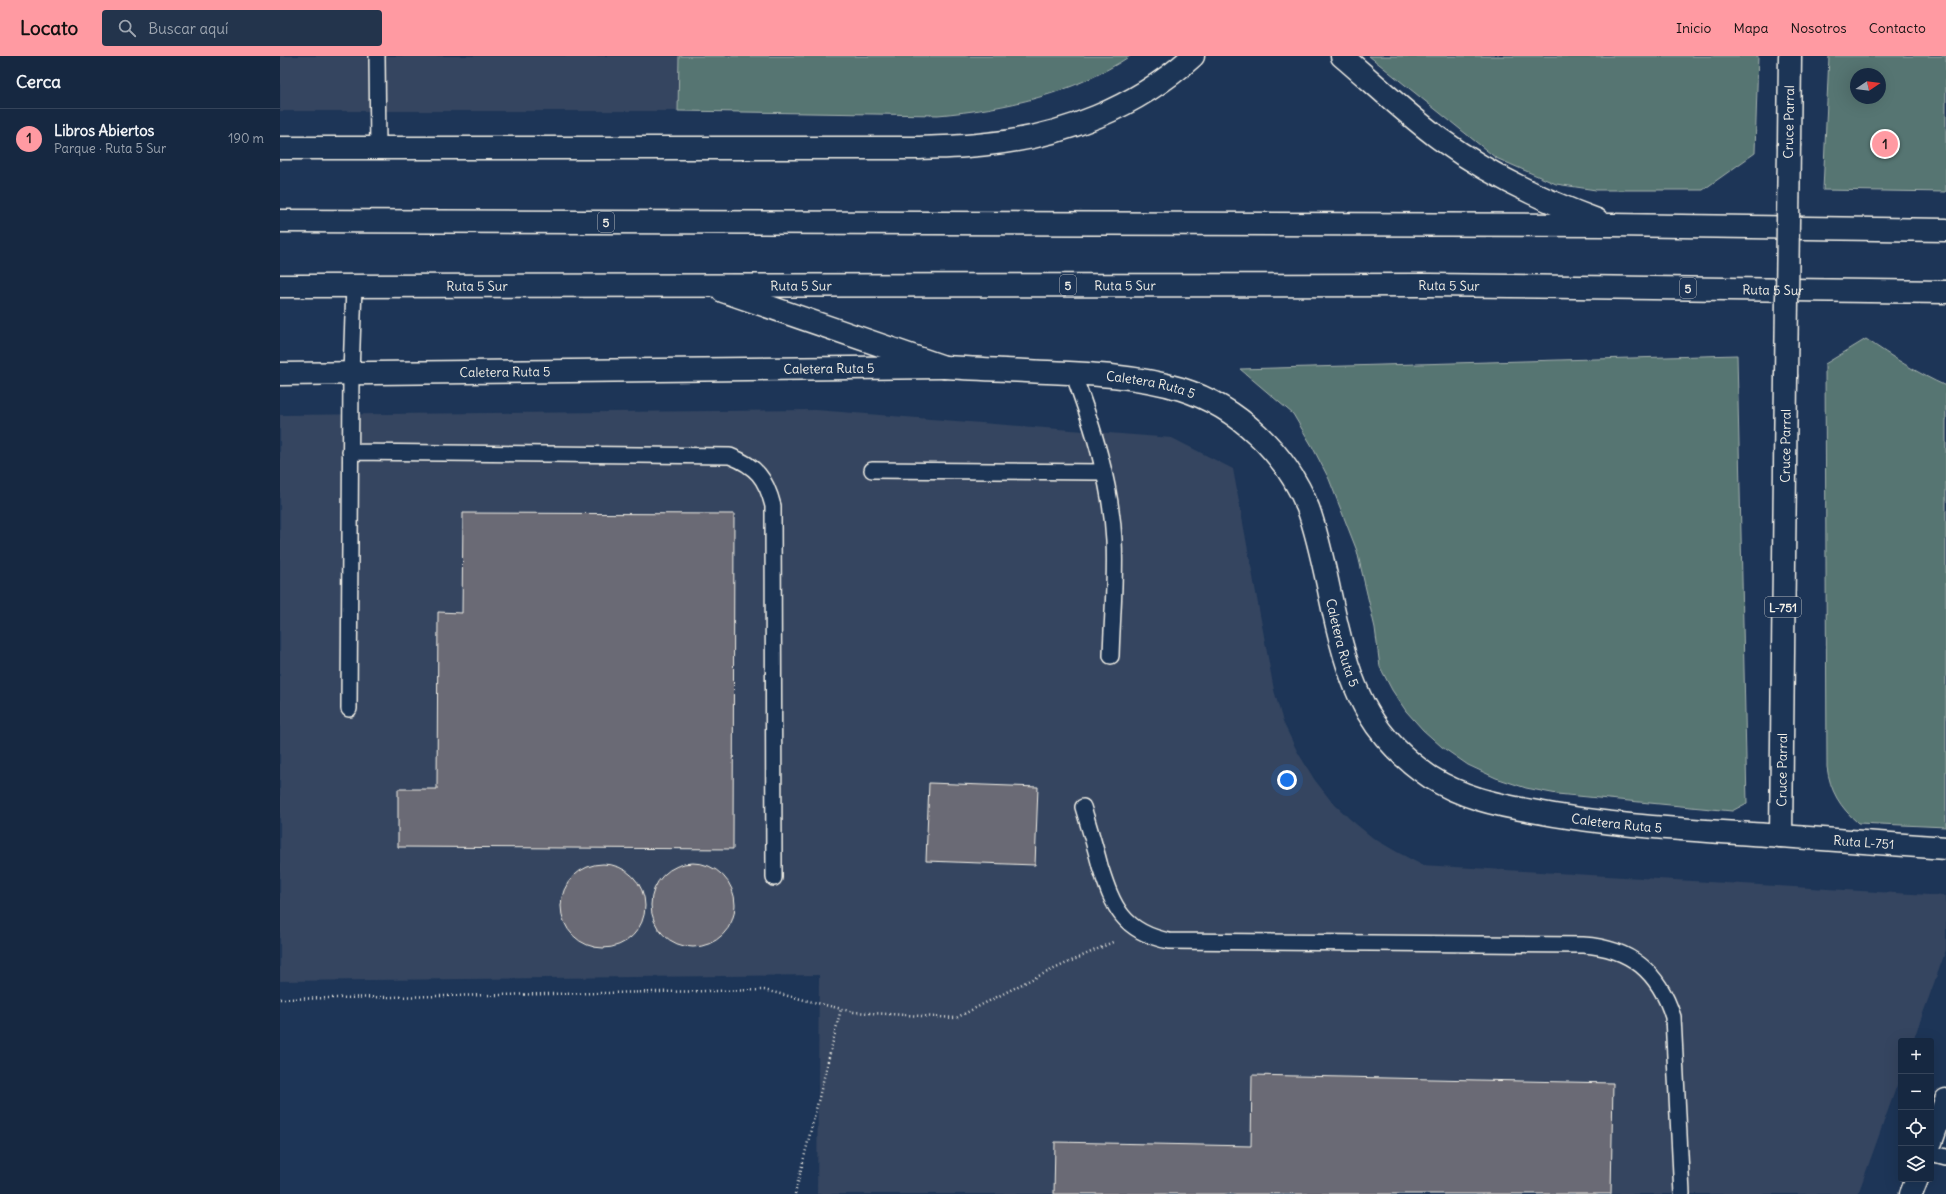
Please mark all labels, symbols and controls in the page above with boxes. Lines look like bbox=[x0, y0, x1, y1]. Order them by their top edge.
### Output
search box bbox=[102, 10, 382, 46]
text: Locato bbox=[20, 16, 78, 40]
icon: search bbox=[116, 17, 138, 39]
text: Buscar aquí bbox=[148, 19, 228, 38]
text: Inicio bbox=[1676, 19, 1711, 37]
text: Mapa bbox=[1733, 19, 1769, 37]
text: Nosotros bbox=[1791, 19, 1847, 37]
text: Contacto bbox=[1869, 19, 1926, 37]
north arrow bbox=[1850, 68, 1886, 104]
text: Cerca bbox=[16, 71, 61, 93]
street label: Cruce Parral bbox=[1780, 85, 1798, 159]
text: Libros Abiertos bbox=[54, 121, 154, 140]
pin: 1 bbox=[1872, 129, 1898, 159]
text: 1 bbox=[26, 130, 32, 147]
text: 190 m bbox=[228, 130, 264, 147]
text: Parque · Ruta 5 Sur bbox=[54, 140, 166, 157]
road number: 5 bbox=[598, 212, 614, 232]
road number: 5 bbox=[1060, 275, 1076, 295]
street label: Ruta 5 Sur bbox=[1418, 276, 1481, 294]
street label: Ruta 5 Sur bbox=[446, 277, 508, 294]
street label: Ruta 5 Sur bbox=[770, 277, 832, 294]
street label: Ruta 5 Sur bbox=[1094, 277, 1156, 294]
road number: 5 bbox=[1680, 278, 1696, 298]
street label: Ruta 5 Sur bbox=[1742, 281, 1805, 299]
street label: Caletera Ruta 5 bbox=[783, 359, 875, 377]
street label: Caletera Ruta 5 bbox=[459, 363, 551, 381]
street label: Caletera Ruta 5 bbox=[1105, 367, 1198, 402]
street label: Cruce Parral bbox=[1776, 409, 1794, 483]
street label: Caletera Ruta 5 bbox=[1323, 597, 1363, 689]
road number: L-751 bbox=[1765, 597, 1801, 617]
street label: Cruce Parral bbox=[1773, 733, 1791, 807]
your location bbox=[1277, 770, 1297, 790]
street label: Caletera Ruta 5 bbox=[1570, 809, 1663, 836]
street label: Ruta L-751 bbox=[1833, 831, 1895, 853]
map controls bbox=[1898, 1038, 1934, 1182]
button: + bbox=[1898, 1038, 1934, 1074]
button: − bbox=[1898, 1074, 1934, 1110]
button: locate bbox=[1898, 1110, 1934, 1146]
button: layers bbox=[1898, 1146, 1934, 1182]

